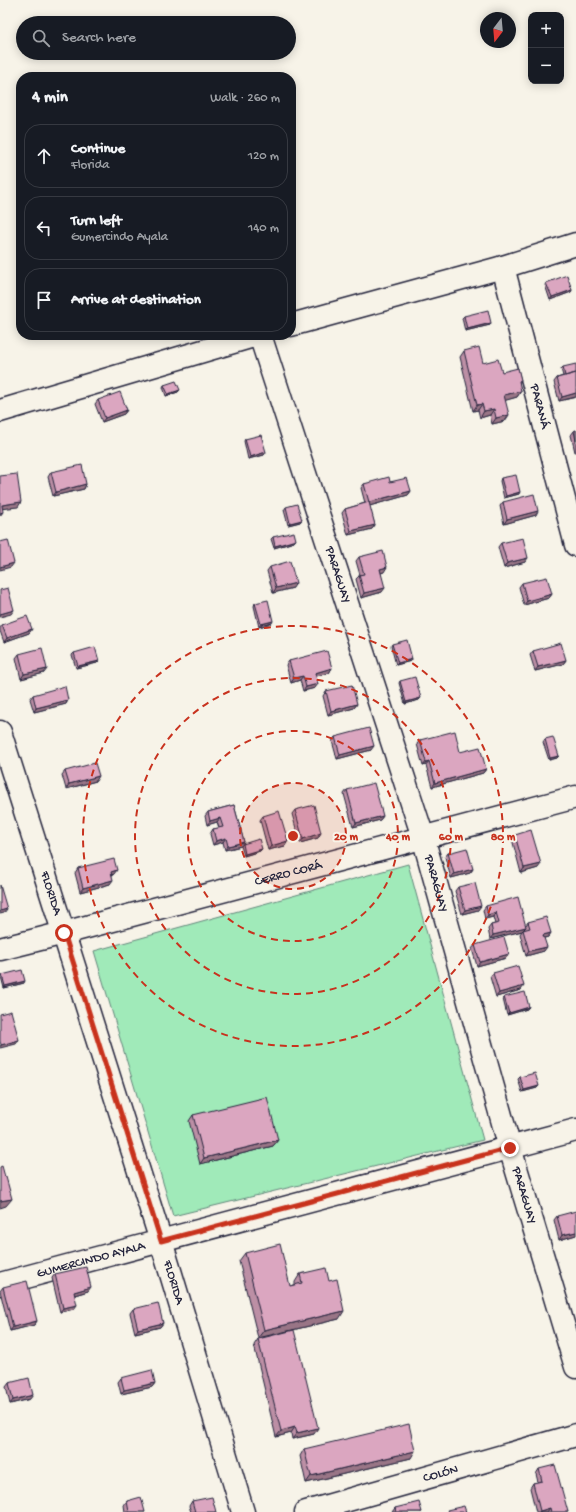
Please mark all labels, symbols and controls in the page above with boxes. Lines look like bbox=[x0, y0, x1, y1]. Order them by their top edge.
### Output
north arrow bbox=[480, 12, 516, 48]
map controls bbox=[528, 12, 564, 84]
button: + bbox=[528, 12, 564, 48]
search box bbox=[16, 16, 296, 60]
icon: search bbox=[30, 27, 52, 49]
text: Search here bbox=[62, 29, 136, 47]
button: − bbox=[528, 48, 564, 84]
text: 4 min bbox=[32, 88, 68, 108]
text: Walk · 260 m bbox=[210, 91, 280, 106]
text: Continue bbox=[71, 140, 125, 158]
icon: ahead bbox=[33, 145, 55, 167]
text: 120 m bbox=[248, 149, 279, 164]
text: Florida bbox=[71, 158, 110, 173]
text: Turn left bbox=[71, 212, 122, 230]
icon: left bbox=[33, 217, 55, 239]
text: 140 m bbox=[248, 221, 279, 236]
text: Gumercindo Ayala bbox=[71, 230, 168, 245]
icon: arrive bbox=[33, 289, 55, 311]
text: Arrive at destination bbox=[71, 291, 201, 309]
street label: PARANÁ bbox=[526, 381, 554, 431]
street label: PARAGUAY bbox=[321, 543, 354, 605]
centre of rings bbox=[286, 829, 300, 843]
text: 20 m bbox=[334, 831, 359, 845]
text: 40 m bbox=[385, 831, 410, 845]
text: 60 m bbox=[439, 831, 464, 845]
text: 80 m bbox=[491, 831, 516, 845]
street label: PARAGUAY bbox=[421, 852, 451, 914]
street label: CERRO CORÁ bbox=[253, 856, 325, 890]
street label: FLORIDA bbox=[37, 868, 65, 918]
route start bbox=[55, 924, 73, 942]
route end bbox=[501, 1139, 519, 1157]
street label: PARAGUAY bbox=[508, 1164, 540, 1225]
street label: GUMERCINDO AYALA bbox=[35, 1238, 148, 1281]
street label: FLORIDA bbox=[159, 1257, 188, 1307]
street label: COLÓN bbox=[421, 1461, 460, 1486]

